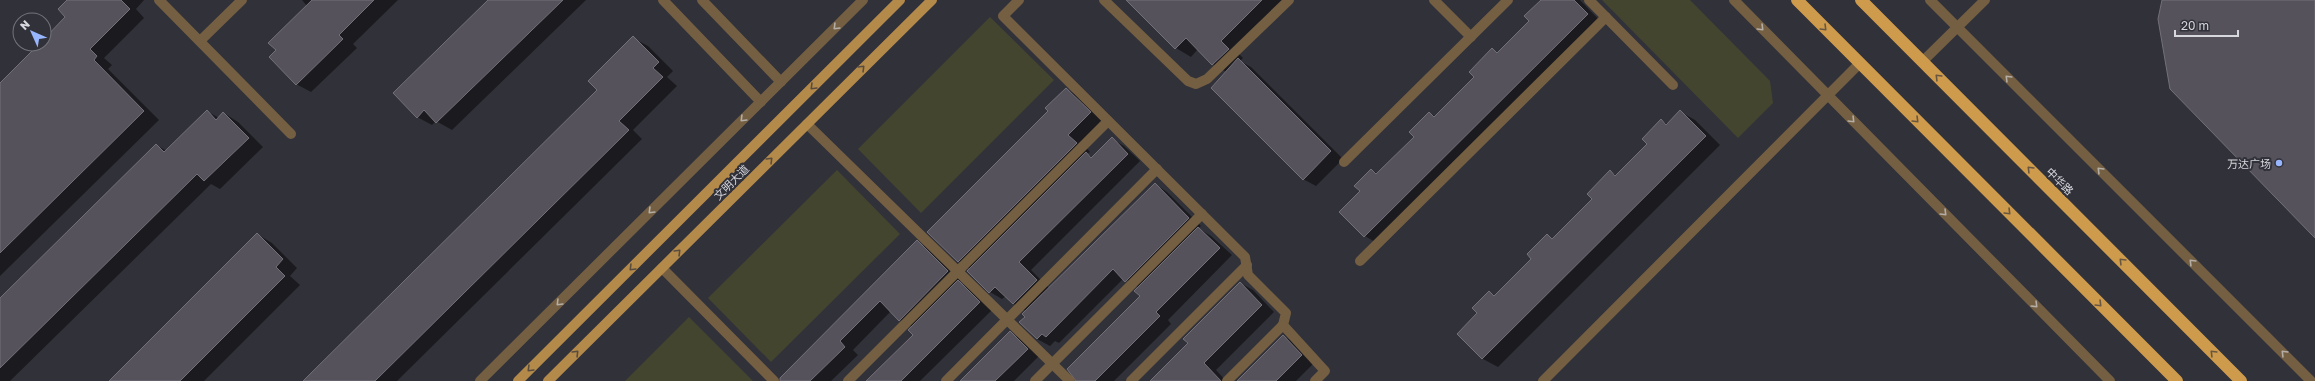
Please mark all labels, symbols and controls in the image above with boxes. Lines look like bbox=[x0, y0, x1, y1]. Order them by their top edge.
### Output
north arrow bbox=[12, 12, 52, 52]
scale bar bbox=[2175, 12, 2238, 38]
text: N bbox=[17, 17, 32, 32]
text: 20 m bbox=[2181, 18, 2209, 33]
one-way arrow bbox=[833, 23, 841, 30]
one-way arrow bbox=[1756, 23, 1764, 31]
one-way arrow bbox=[1819, 23, 1827, 31]
one-way arrow bbox=[857, 65, 865, 73]
one-way arrow bbox=[1935, 74, 1943, 82]
one-way arrow bbox=[2005, 75, 2013, 83]
one-way arrow bbox=[810, 82, 818, 90]
one-way arrow bbox=[741, 114, 748, 122]
one-way arrow bbox=[1847, 115, 1855, 123]
one-way arrow bbox=[1911, 115, 1919, 123]
one-way arrow bbox=[765, 157, 773, 165]
place label: 万达广场 bbox=[2227, 157, 2271, 170]
marker: 万达广场 bbox=[2274, 158, 2284, 168]
street label: 文明大道 bbox=[711, 162, 751, 202]
street label: 中华路 bbox=[2044, 165, 2076, 197]
one-way arrow bbox=[2027, 166, 2035, 174]
one-way arrow bbox=[2097, 167, 2105, 175]
one-way arrow bbox=[648, 206, 656, 214]
one-way arrow bbox=[2003, 207, 2011, 215]
one-way arrow bbox=[1939, 208, 1947, 216]
one-way arrow bbox=[673, 249, 681, 257]
one-way arrow bbox=[2119, 258, 2127, 266]
one-way arrow bbox=[2189, 259, 2197, 266]
one-way arrow bbox=[629, 263, 637, 271]
one-way arrow bbox=[556, 298, 564, 305]
one-way arrow bbox=[2095, 299, 2102, 307]
one-way arrow bbox=[2030, 300, 2038, 308]
one-way arrow bbox=[2211, 350, 2218, 358]
one-way arrow bbox=[2281, 350, 2289, 358]
one-way arrow bbox=[571, 351, 579, 358]
one-way arrow bbox=[527, 364, 535, 372]

